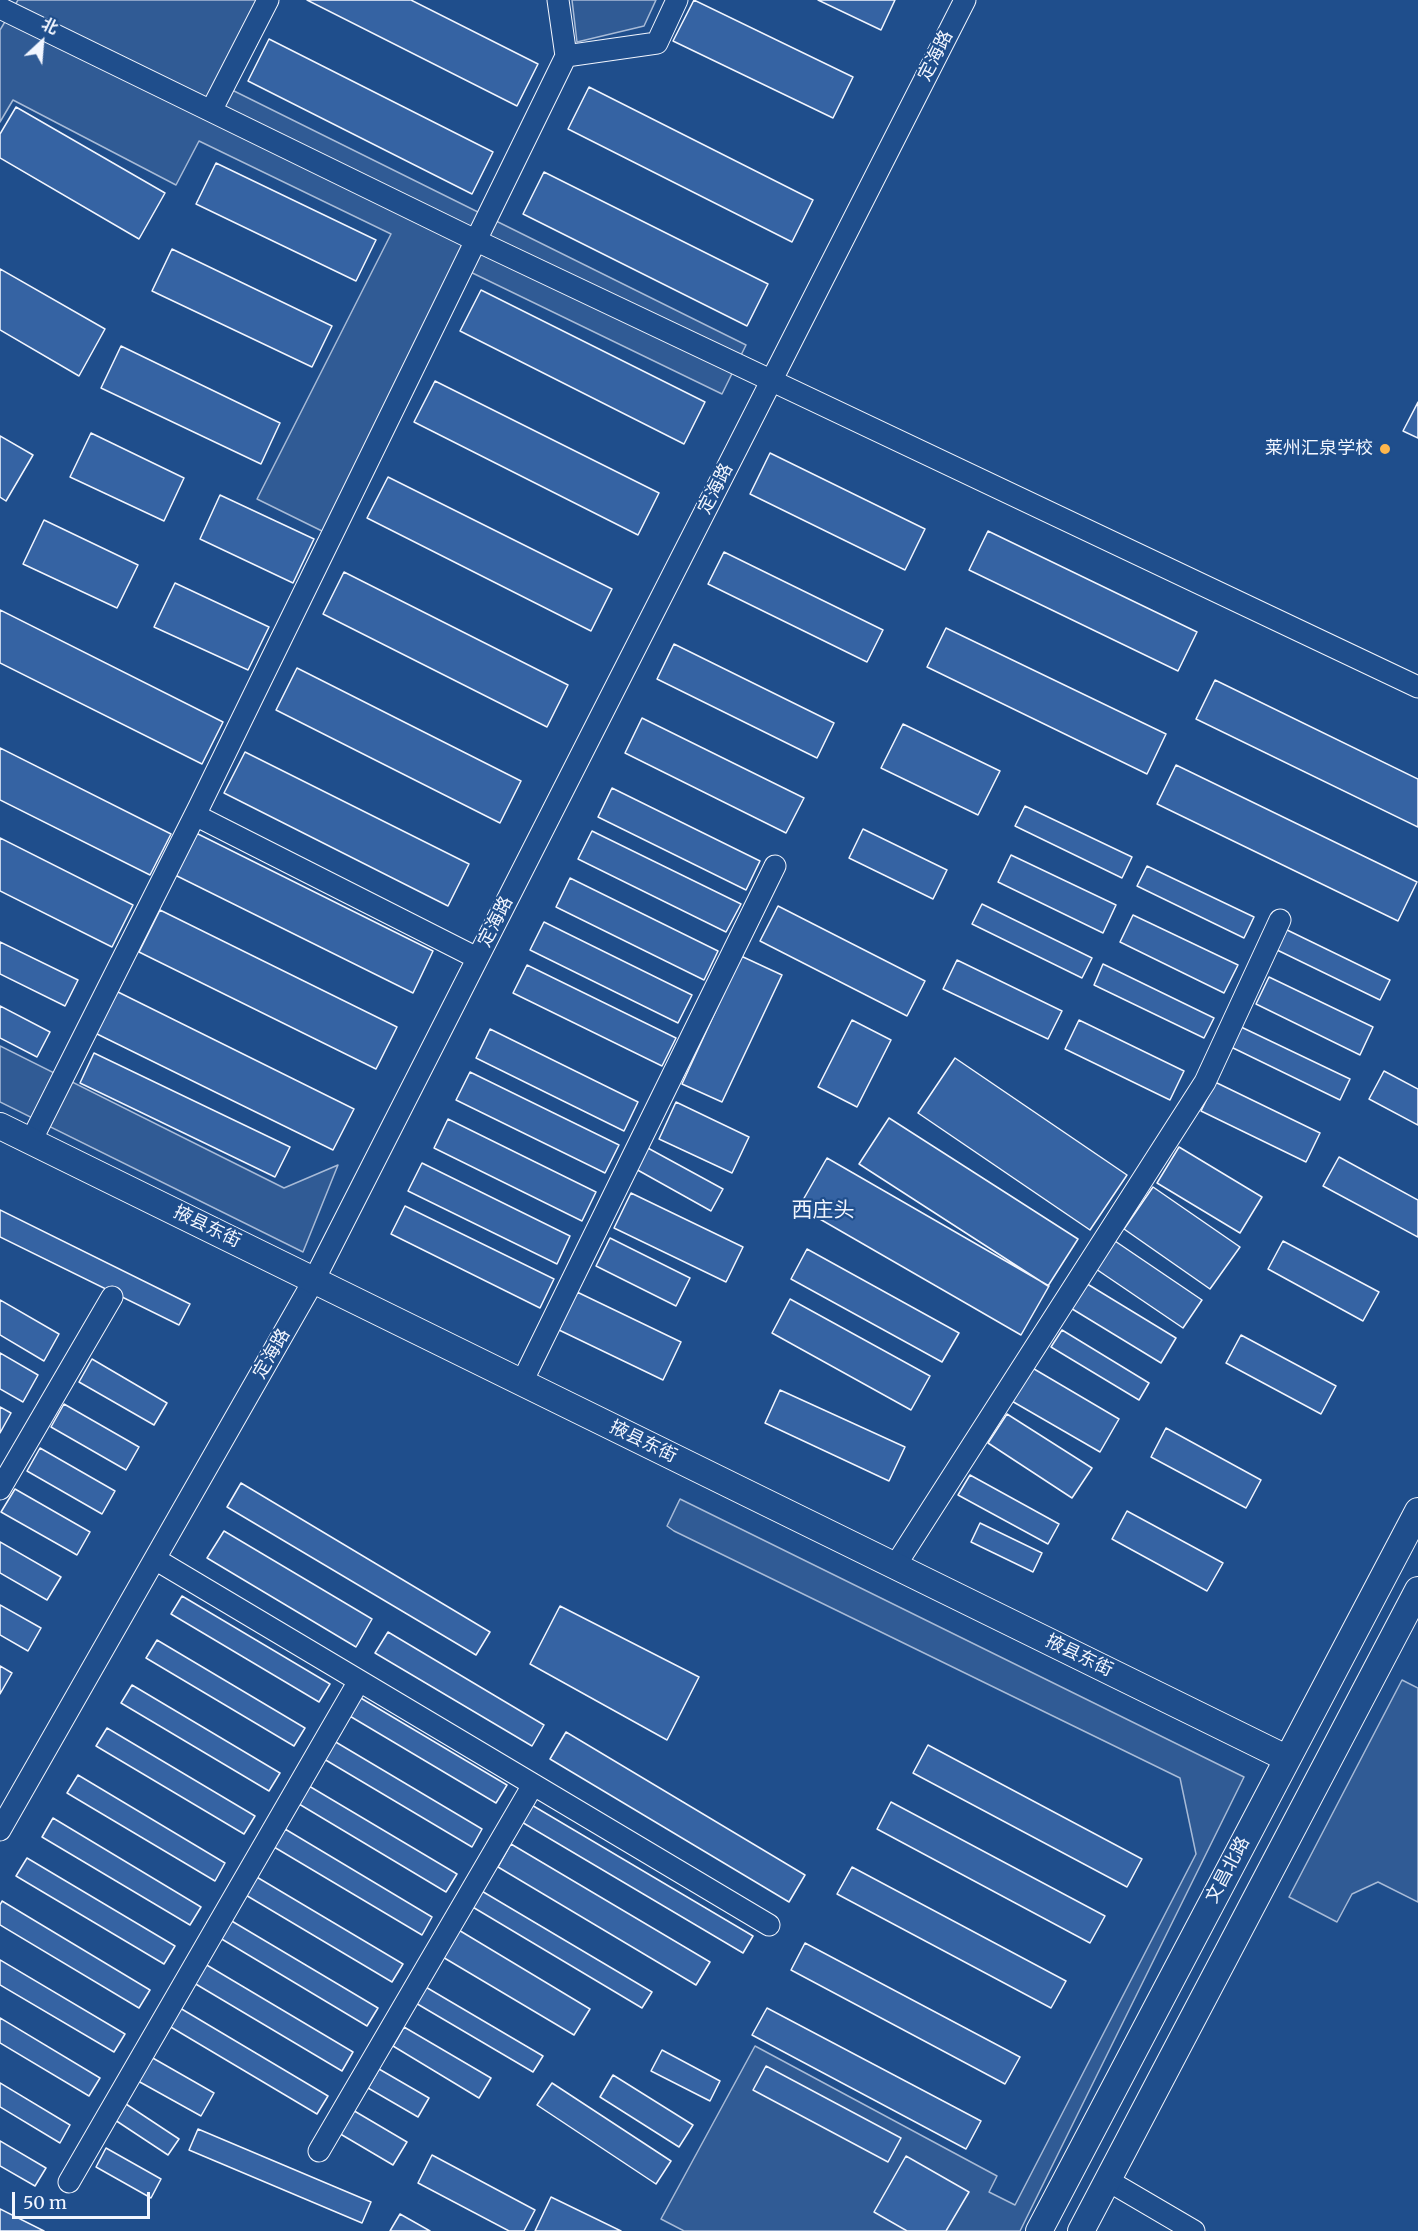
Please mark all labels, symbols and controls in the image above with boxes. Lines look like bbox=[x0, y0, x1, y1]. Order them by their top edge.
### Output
north arrow bbox=[12, 12, 72, 72]
text: 北 bbox=[38, 13, 61, 38]
street label: 定海路 bbox=[914, 27, 958, 85]
place label: 莱州汇泉学校 bbox=[1265, 438, 1373, 460]
marker: 莱州汇泉学校 bbox=[1378, 442, 1392, 456]
street label: 定海路 bbox=[694, 460, 738, 518]
street label: 定海路 bbox=[474, 893, 518, 951]
district label: 西庄头 bbox=[792, 1198, 854, 1224]
street label: 掖县东街 bbox=[170, 1202, 244, 1252]
street label: 定海路 bbox=[249, 1325, 295, 1383]
street label: 掖县东街 bbox=[606, 1417, 680, 1467]
street label: 掖县东街 bbox=[1042, 1631, 1116, 1681]
street label: 文昌北路 bbox=[1202, 1833, 1254, 1907]
scale bar bbox=[15, 2180, 153, 2218]
text: 50 m bbox=[23, 2191, 67, 2214]

